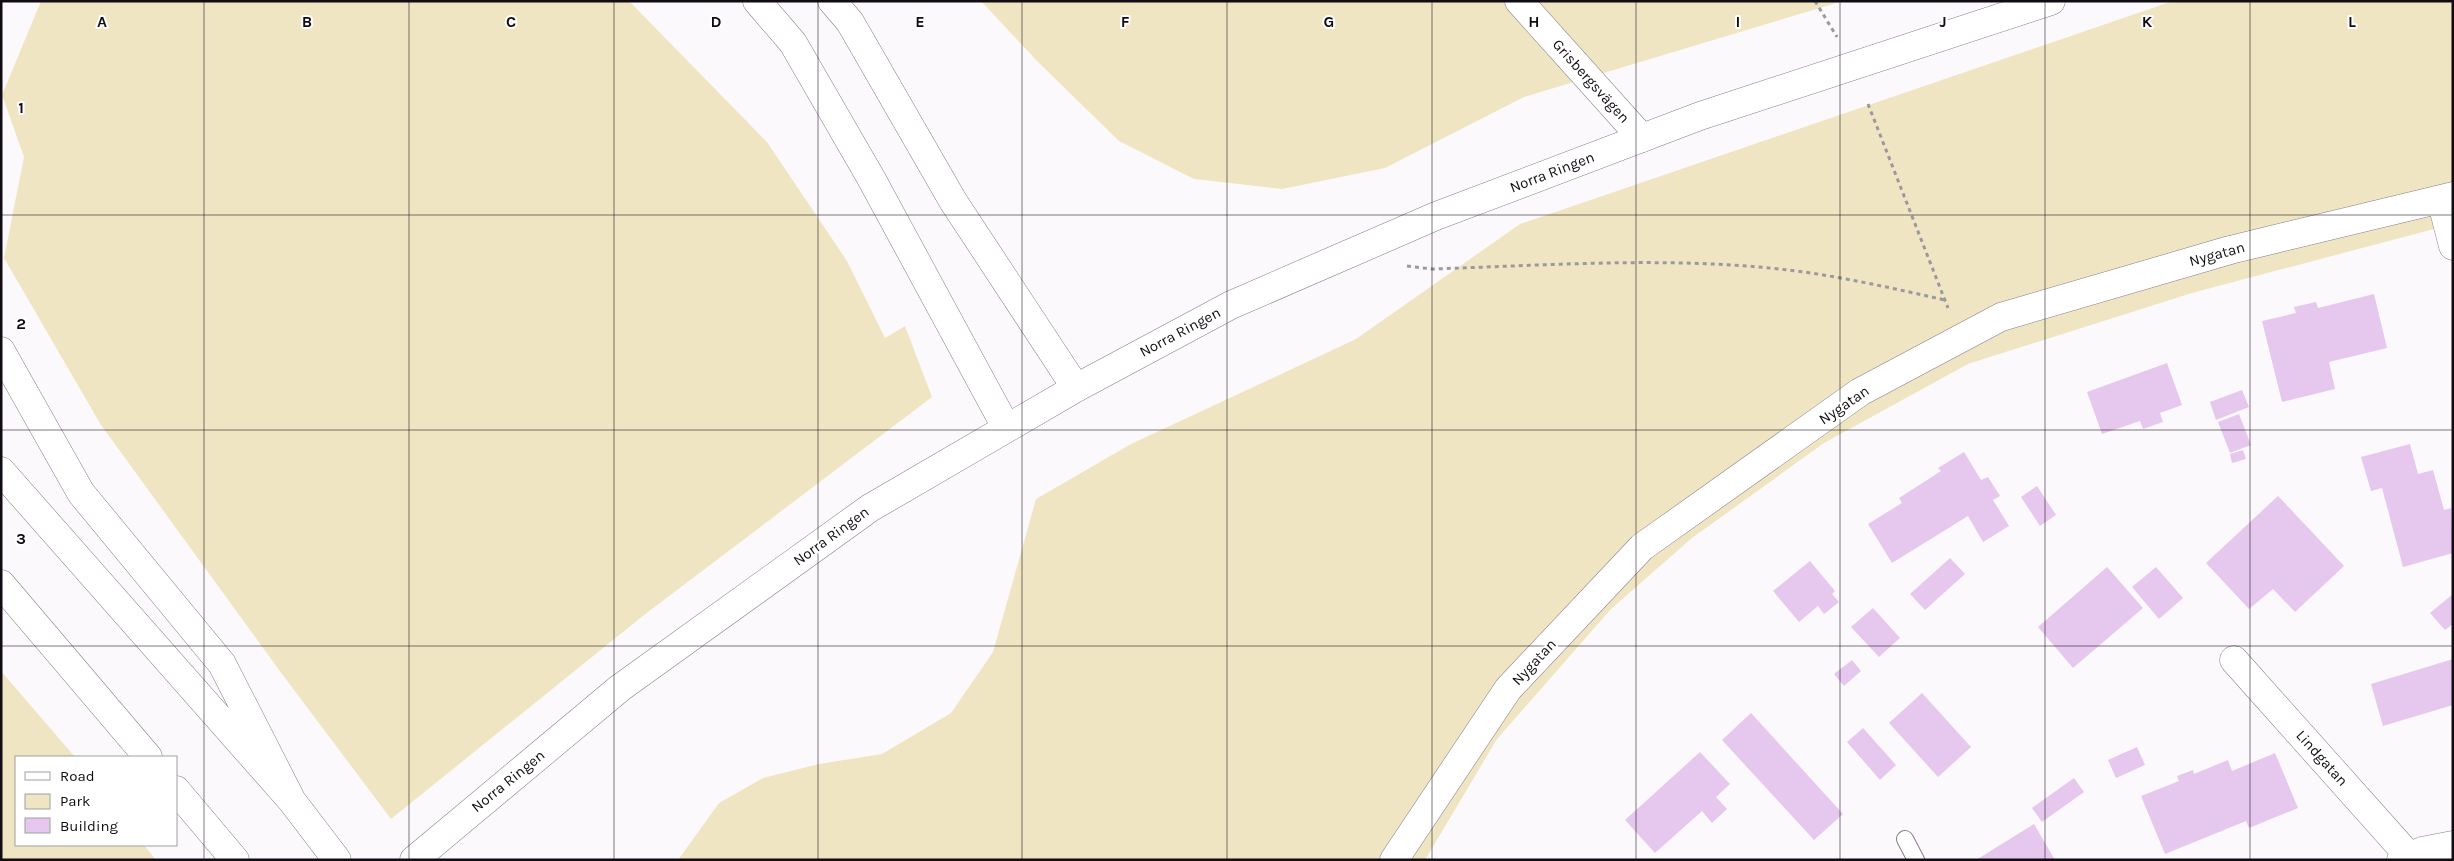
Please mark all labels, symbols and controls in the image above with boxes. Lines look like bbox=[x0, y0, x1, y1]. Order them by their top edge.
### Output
text: A bbox=[97, 12, 107, 31]
text: B bbox=[302, 12, 312, 31]
text: C bbox=[506, 12, 516, 31]
text: D bbox=[711, 12, 722, 31]
text: E bbox=[915, 12, 925, 31]
text: F bbox=[1121, 12, 1130, 31]
text: G bbox=[1324, 12, 1334, 31]
text: H bbox=[1528, 12, 1540, 31]
text: I bbox=[1736, 12, 1740, 31]
text: J bbox=[1939, 12, 1947, 31]
text: K bbox=[2142, 12, 2153, 31]
text: L bbox=[2348, 12, 2356, 31]
street label: Grisbergsvägen bbox=[1549, 35, 1633, 127]
text: 1 bbox=[18, 98, 24, 117]
street label: Norra Ringen bbox=[1507, 148, 1597, 196]
street label: Nygatan bbox=[2187, 238, 2247, 270]
street label: Norra Ringen bbox=[1136, 303, 1224, 361]
text: 2 bbox=[16, 314, 26, 333]
street label: Nygatan bbox=[1815, 382, 1873, 428]
street label: Norra Ringen bbox=[790, 503, 872, 569]
text: 3 bbox=[16, 529, 26, 548]
street label: Nygatan bbox=[1508, 635, 1560, 689]
street label: Lindgatan bbox=[2292, 726, 2352, 790]
street label: Norra Ringen bbox=[468, 746, 548, 816]
legend bbox=[15, 756, 178, 846]
text: Road bbox=[60, 767, 95, 785]
text: Park bbox=[60, 792, 90, 810]
text: Building bbox=[60, 817, 118, 835]

